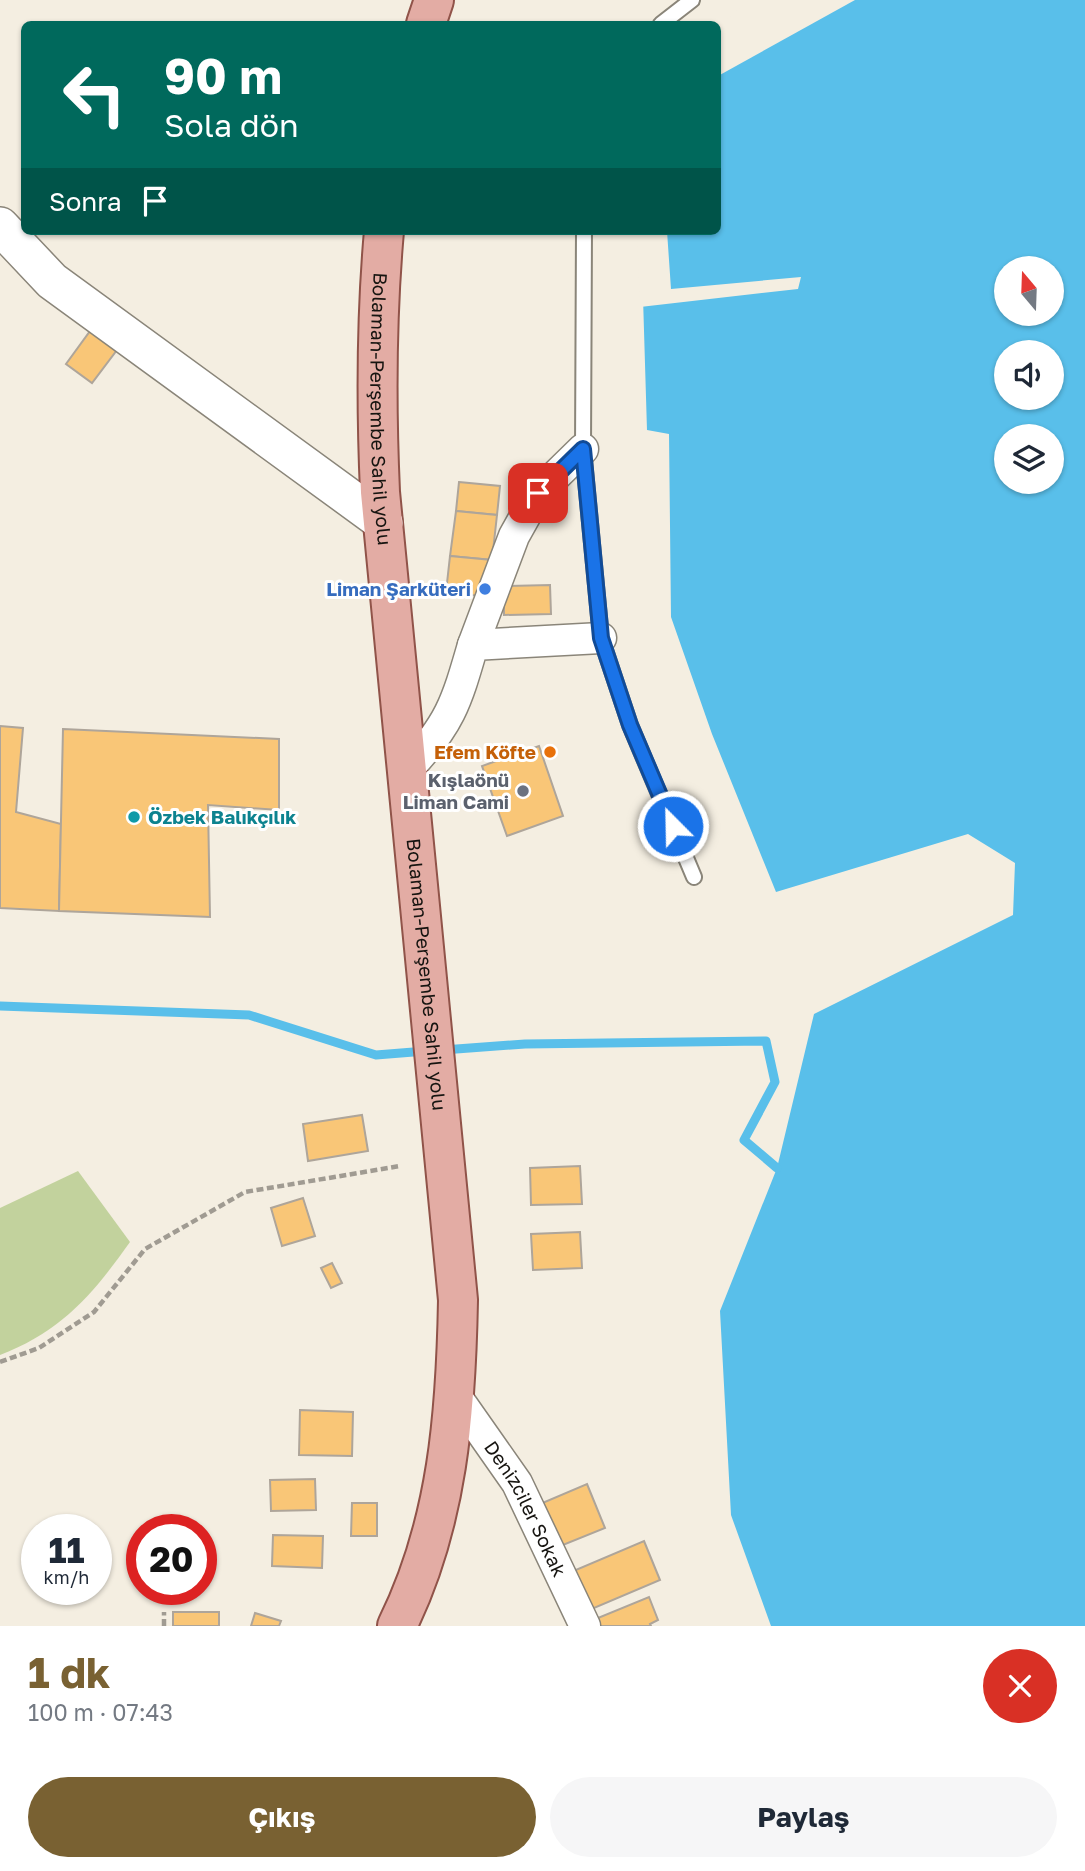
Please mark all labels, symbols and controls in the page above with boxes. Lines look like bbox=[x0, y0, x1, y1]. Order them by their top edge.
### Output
text: 90 m bbox=[164, 46, 282, 105]
icon: left bbox=[49, 49, 140, 140]
text: Sola dön bbox=[164, 106, 299, 144]
icon: arrive bbox=[136, 182, 174, 220]
text: Sonra bbox=[49, 186, 122, 217]
north arrow bbox=[994, 256, 1064, 326]
map controls bbox=[994, 256, 1064, 494]
street label: Bolaman-Perşembe Sahil yolu bbox=[366, 272, 397, 546]
button: sound bbox=[994, 340, 1064, 410]
button: layers bbox=[994, 424, 1064, 494]
pin bbox=[508, 463, 568, 523]
icon: arrive bbox=[519, 474, 557, 512]
place label: Liman Şarküteri bbox=[326, 577, 471, 600]
marker: Liman Şarküteri bbox=[477, 581, 493, 597]
place label: Efem Köfte bbox=[434, 740, 536, 763]
marker: Efem Köfte bbox=[542, 744, 558, 760]
place label: Kışlaönü Liman Cami bbox=[403, 768, 509, 813]
marker: Kışlaönü Liman Cami bbox=[515, 783, 531, 799]
position arrow bbox=[636, 789, 710, 863]
place label: Özbek Balıkçılık bbox=[148, 805, 296, 828]
marker: Özbek Balıkçılık bbox=[126, 809, 142, 825]
street label: Bolaman-Perşembe Sahil yolu bbox=[402, 837, 452, 1112]
street label: Denizciler Sokak bbox=[480, 1436, 572, 1580]
speed limit sign: 20 bbox=[126, 1514, 217, 1605]
text: 11 bbox=[48, 1529, 85, 1571]
text: km/h bbox=[44, 1566, 89, 1588]
text: 1 dk bbox=[28, 1647, 110, 1697]
button: close bbox=[983, 1649, 1057, 1723]
text: 100 m · 07:43 bbox=[28, 1698, 173, 1726]
button: Çıkış bbox=[28, 1777, 536, 1857]
button: Paylaş bbox=[550, 1777, 1057, 1857]

